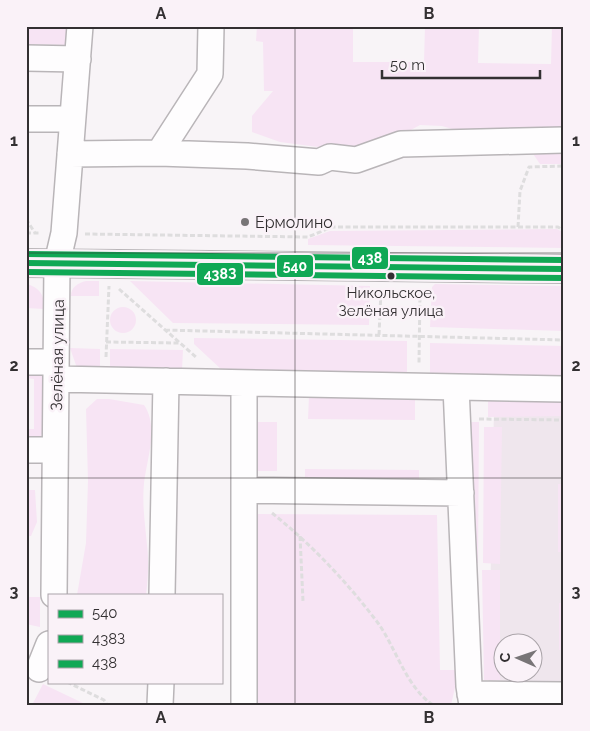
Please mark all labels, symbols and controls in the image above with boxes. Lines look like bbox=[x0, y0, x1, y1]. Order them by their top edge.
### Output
text: A bbox=[156, 4, 167, 23]
text: B bbox=[424, 4, 435, 23]
scale bar bbox=[382, 48, 540, 80]
text: 50 m bbox=[390, 56, 425, 74]
text: 1 bbox=[10, 131, 18, 150]
text: 1 bbox=[572, 131, 580, 150]
place label: Ермолино bbox=[255, 213, 333, 232]
marker: Ермолино bbox=[239, 216, 251, 228]
line badge: 438 bbox=[351, 246, 389, 270]
text: 438 bbox=[358, 250, 382, 266]
line badge: 540 bbox=[276, 254, 314, 278]
text: 540 bbox=[283, 258, 307, 274]
line badge: 438З bbox=[196, 262, 244, 286]
text: 438З bbox=[204, 266, 236, 282]
marker: Никольское, Зелёная улица bbox=[386, 271, 396, 281]
place label: Никольское, Зелёная улица bbox=[339, 284, 443, 320]
street label: Зелёная улица bbox=[47, 299, 68, 411]
text: 2 bbox=[9, 356, 19, 375]
text: 2 bbox=[571, 356, 581, 375]
text: 3 bbox=[10, 582, 19, 601]
text: 3 bbox=[572, 582, 581, 601]
legend bbox=[48, 594, 222, 684]
text: 540 bbox=[92, 604, 118, 622]
text: 438З bbox=[92, 630, 125, 648]
north arrow bbox=[492, 634, 542, 684]
text: С bbox=[497, 652, 513, 663]
text: 438 bbox=[92, 654, 117, 672]
text: A bbox=[156, 708, 167, 727]
text: B bbox=[424, 708, 435, 727]

